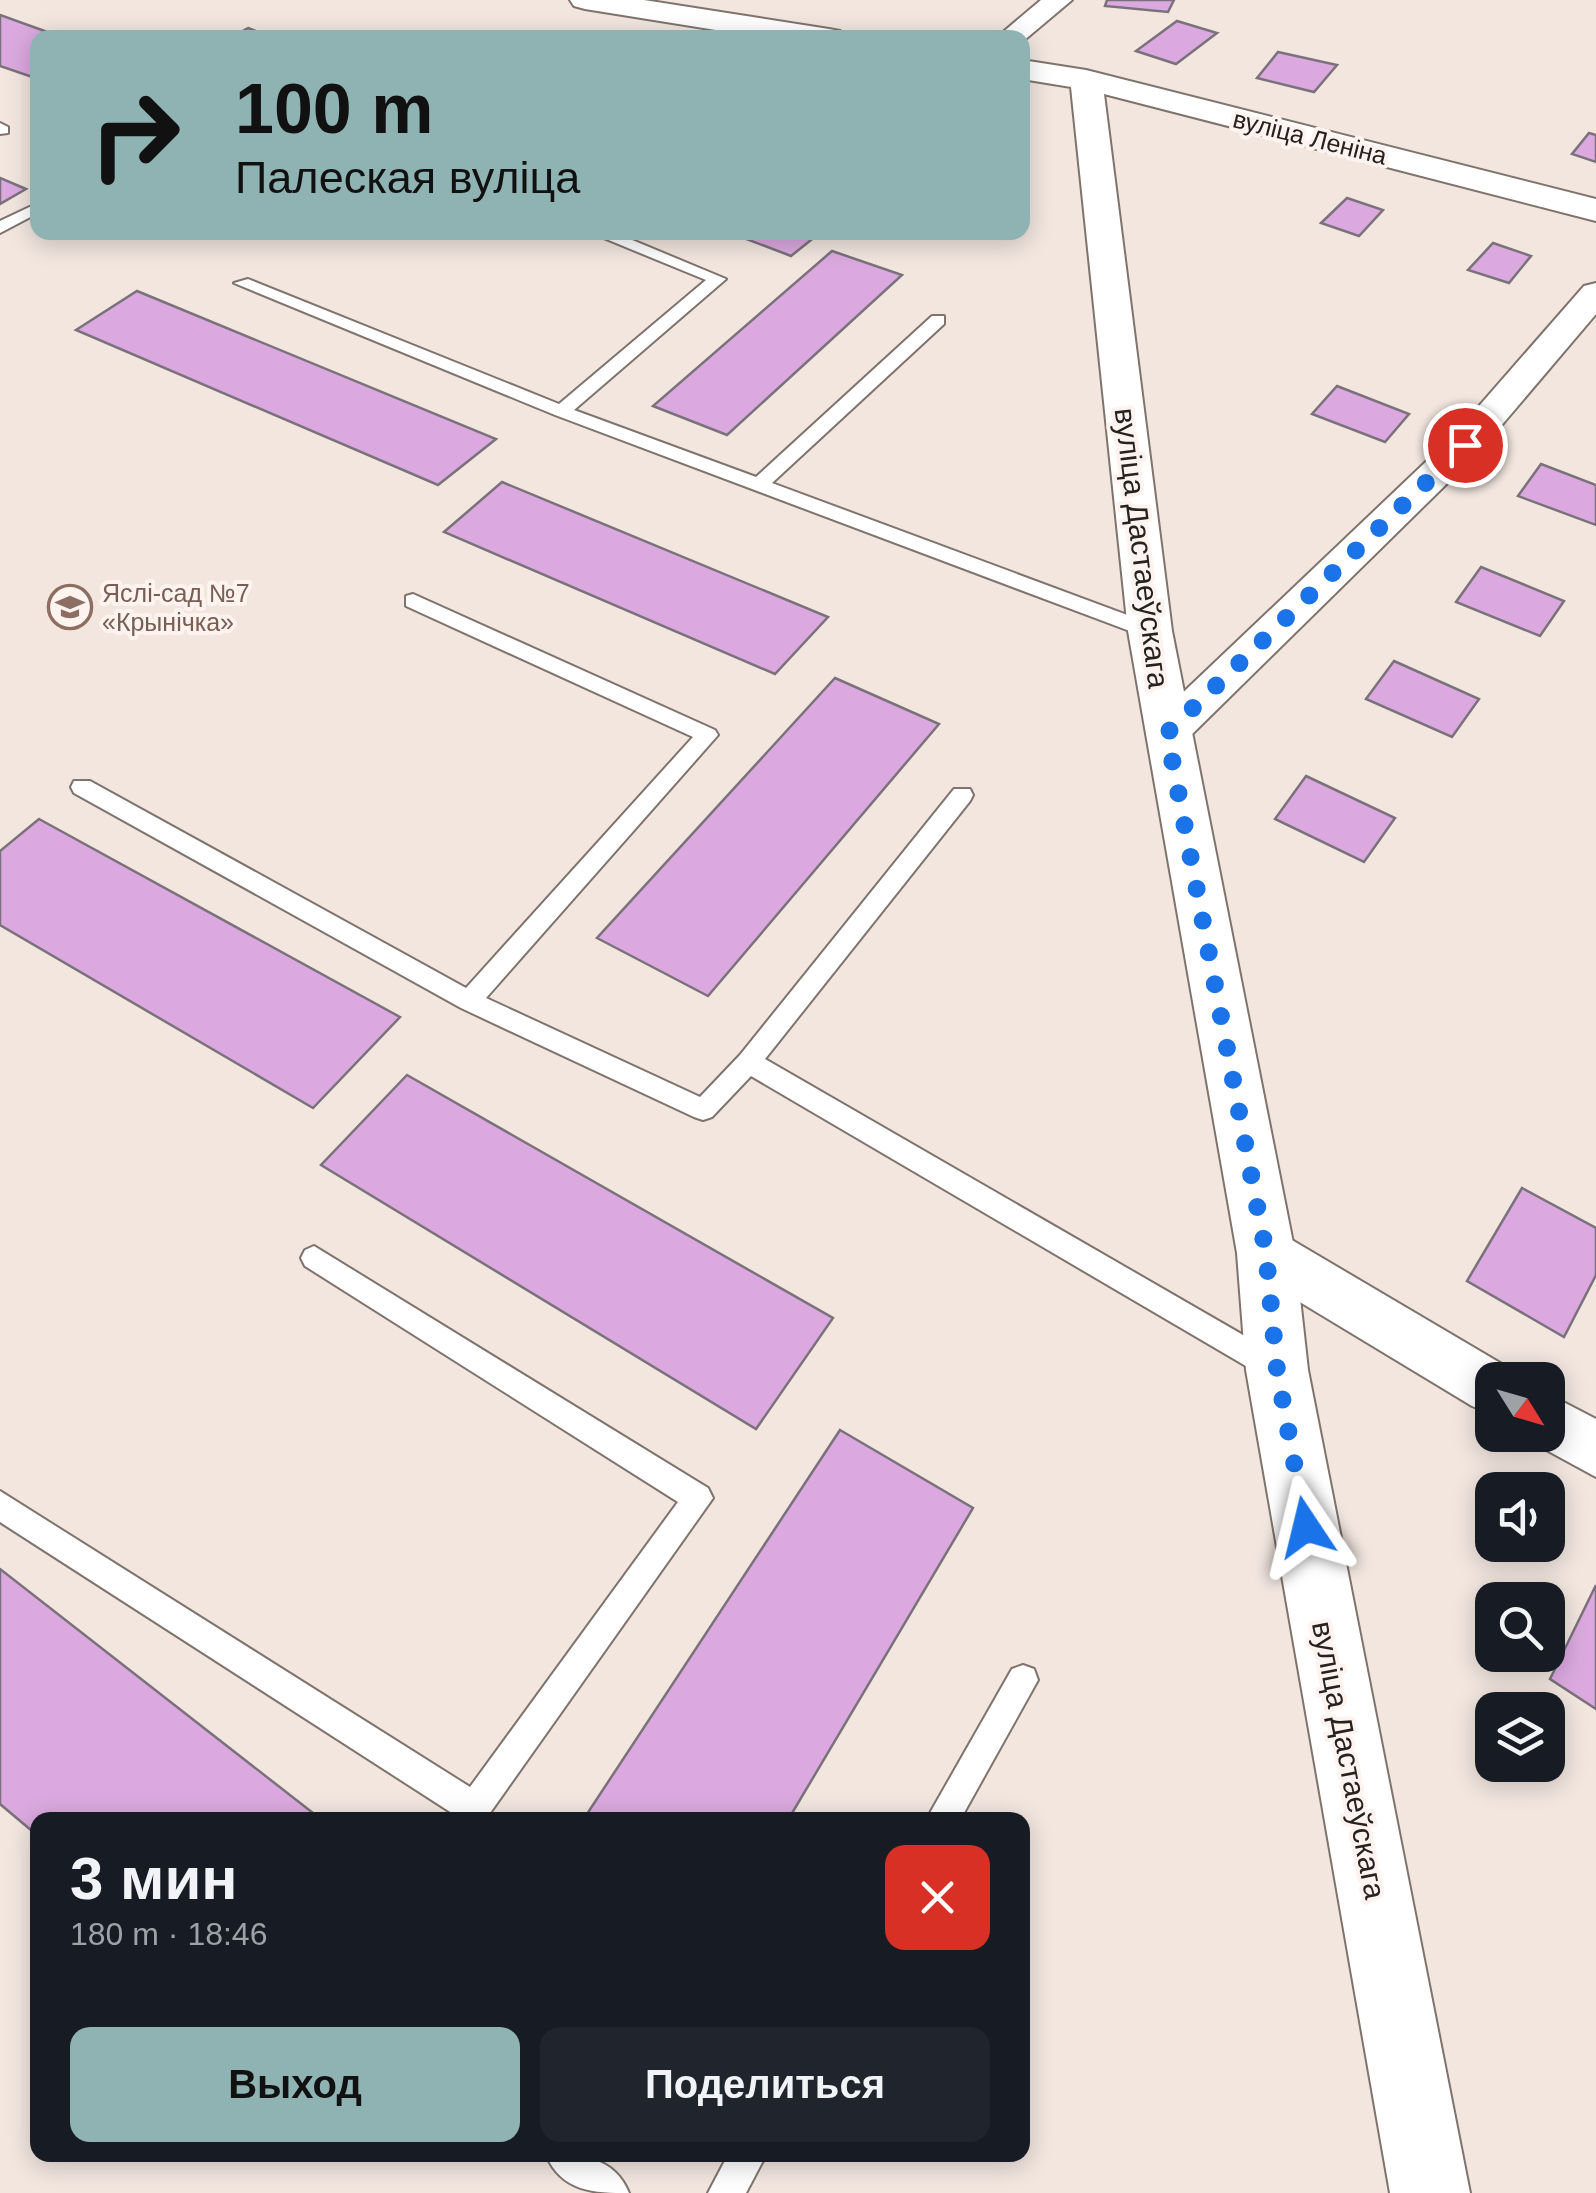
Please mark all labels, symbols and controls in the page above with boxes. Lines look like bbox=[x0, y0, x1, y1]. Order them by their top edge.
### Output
icon: right bbox=[70, 70, 200, 200]
text: 100 m bbox=[235, 70, 433, 148]
street label: вуліца Леніна bbox=[1230, 104, 1390, 170]
text: Палеская вуліца bbox=[235, 152, 580, 203]
pin bbox=[1423, 403, 1508, 488]
street label: вуліца Дастаеўскага bbox=[1108, 406, 1176, 690]
icon: arrive bbox=[1438, 418, 1493, 473]
place label: Яслі-сад №7 «Крынічка» bbox=[102, 579, 250, 636]
school or university icon: Яслі-сад №7 «Крынічка» bbox=[47, 584, 93, 630]
north arrow bbox=[1475, 1362, 1565, 1452]
map controls bbox=[1475, 1362, 1565, 1782]
button: sound bbox=[1475, 1472, 1565, 1562]
position arrow bbox=[1254, 1475, 1358, 1579]
button: search bbox=[1475, 1582, 1565, 1672]
street label: вуліца Дастаеўскага bbox=[1306, 1618, 1392, 1902]
button: layers bbox=[1475, 1692, 1565, 1782]
text: 3 мин bbox=[70, 1845, 238, 1912]
button: close bbox=[885, 1845, 990, 1950]
text: 180 m · 18:46 bbox=[70, 1916, 267, 1952]
button: Выход bbox=[70, 2027, 520, 2142]
button: Поделиться bbox=[540, 2027, 990, 2142]

